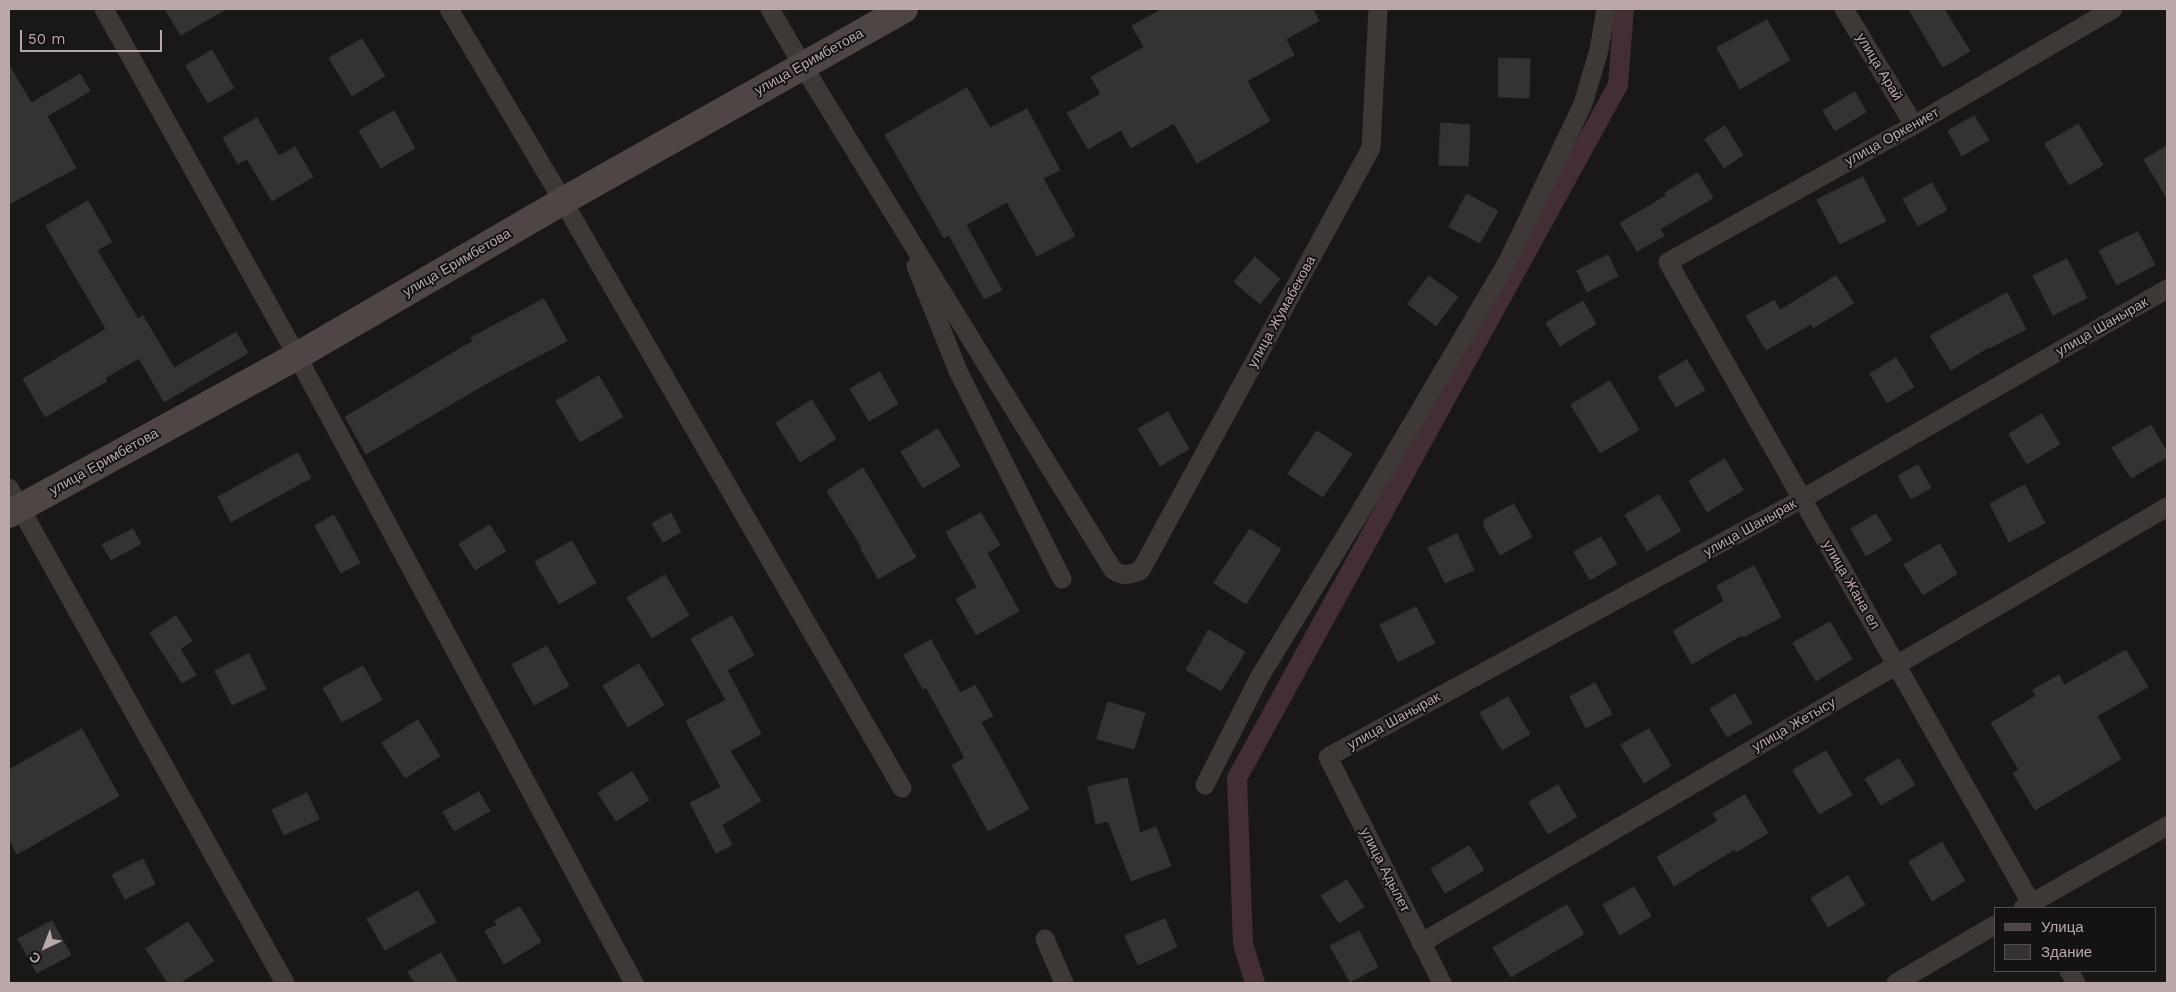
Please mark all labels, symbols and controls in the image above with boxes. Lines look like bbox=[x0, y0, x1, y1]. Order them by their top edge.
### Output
scale bar bbox=[22, 20, 165, 52]
street label: улица Еримбетова bbox=[752, 25, 866, 99]
text: 50 m bbox=[28, 30, 65, 48]
street label: улица Арай bbox=[1852, 30, 1906, 104]
street label: улица Оркениет bbox=[1842, 104, 1942, 170]
street label: улица Еримбетова bbox=[400, 225, 514, 301]
street label: улица Жумабекова bbox=[1244, 253, 1320, 371]
street label: улица Шанырак bbox=[2053, 294, 2151, 360]
street label: улица Еримбетова bbox=[47, 425, 161, 499]
street label: улица Шанырак bbox=[1701, 496, 1799, 560]
street label: улица Жана ел bbox=[1819, 538, 1883, 632]
street label: улица Шанырак bbox=[1345, 689, 1443, 753]
street label: улица Жетысу bbox=[1749, 694, 1839, 756]
street label: улица Адылет bbox=[1356, 825, 1414, 915]
legend bbox=[1994, 907, 2156, 972]
text: Улица bbox=[2041, 918, 2084, 936]
north arrow bbox=[20, 922, 70, 972]
text: Здание bbox=[2041, 943, 2092, 961]
text: С bbox=[26, 949, 44, 967]

